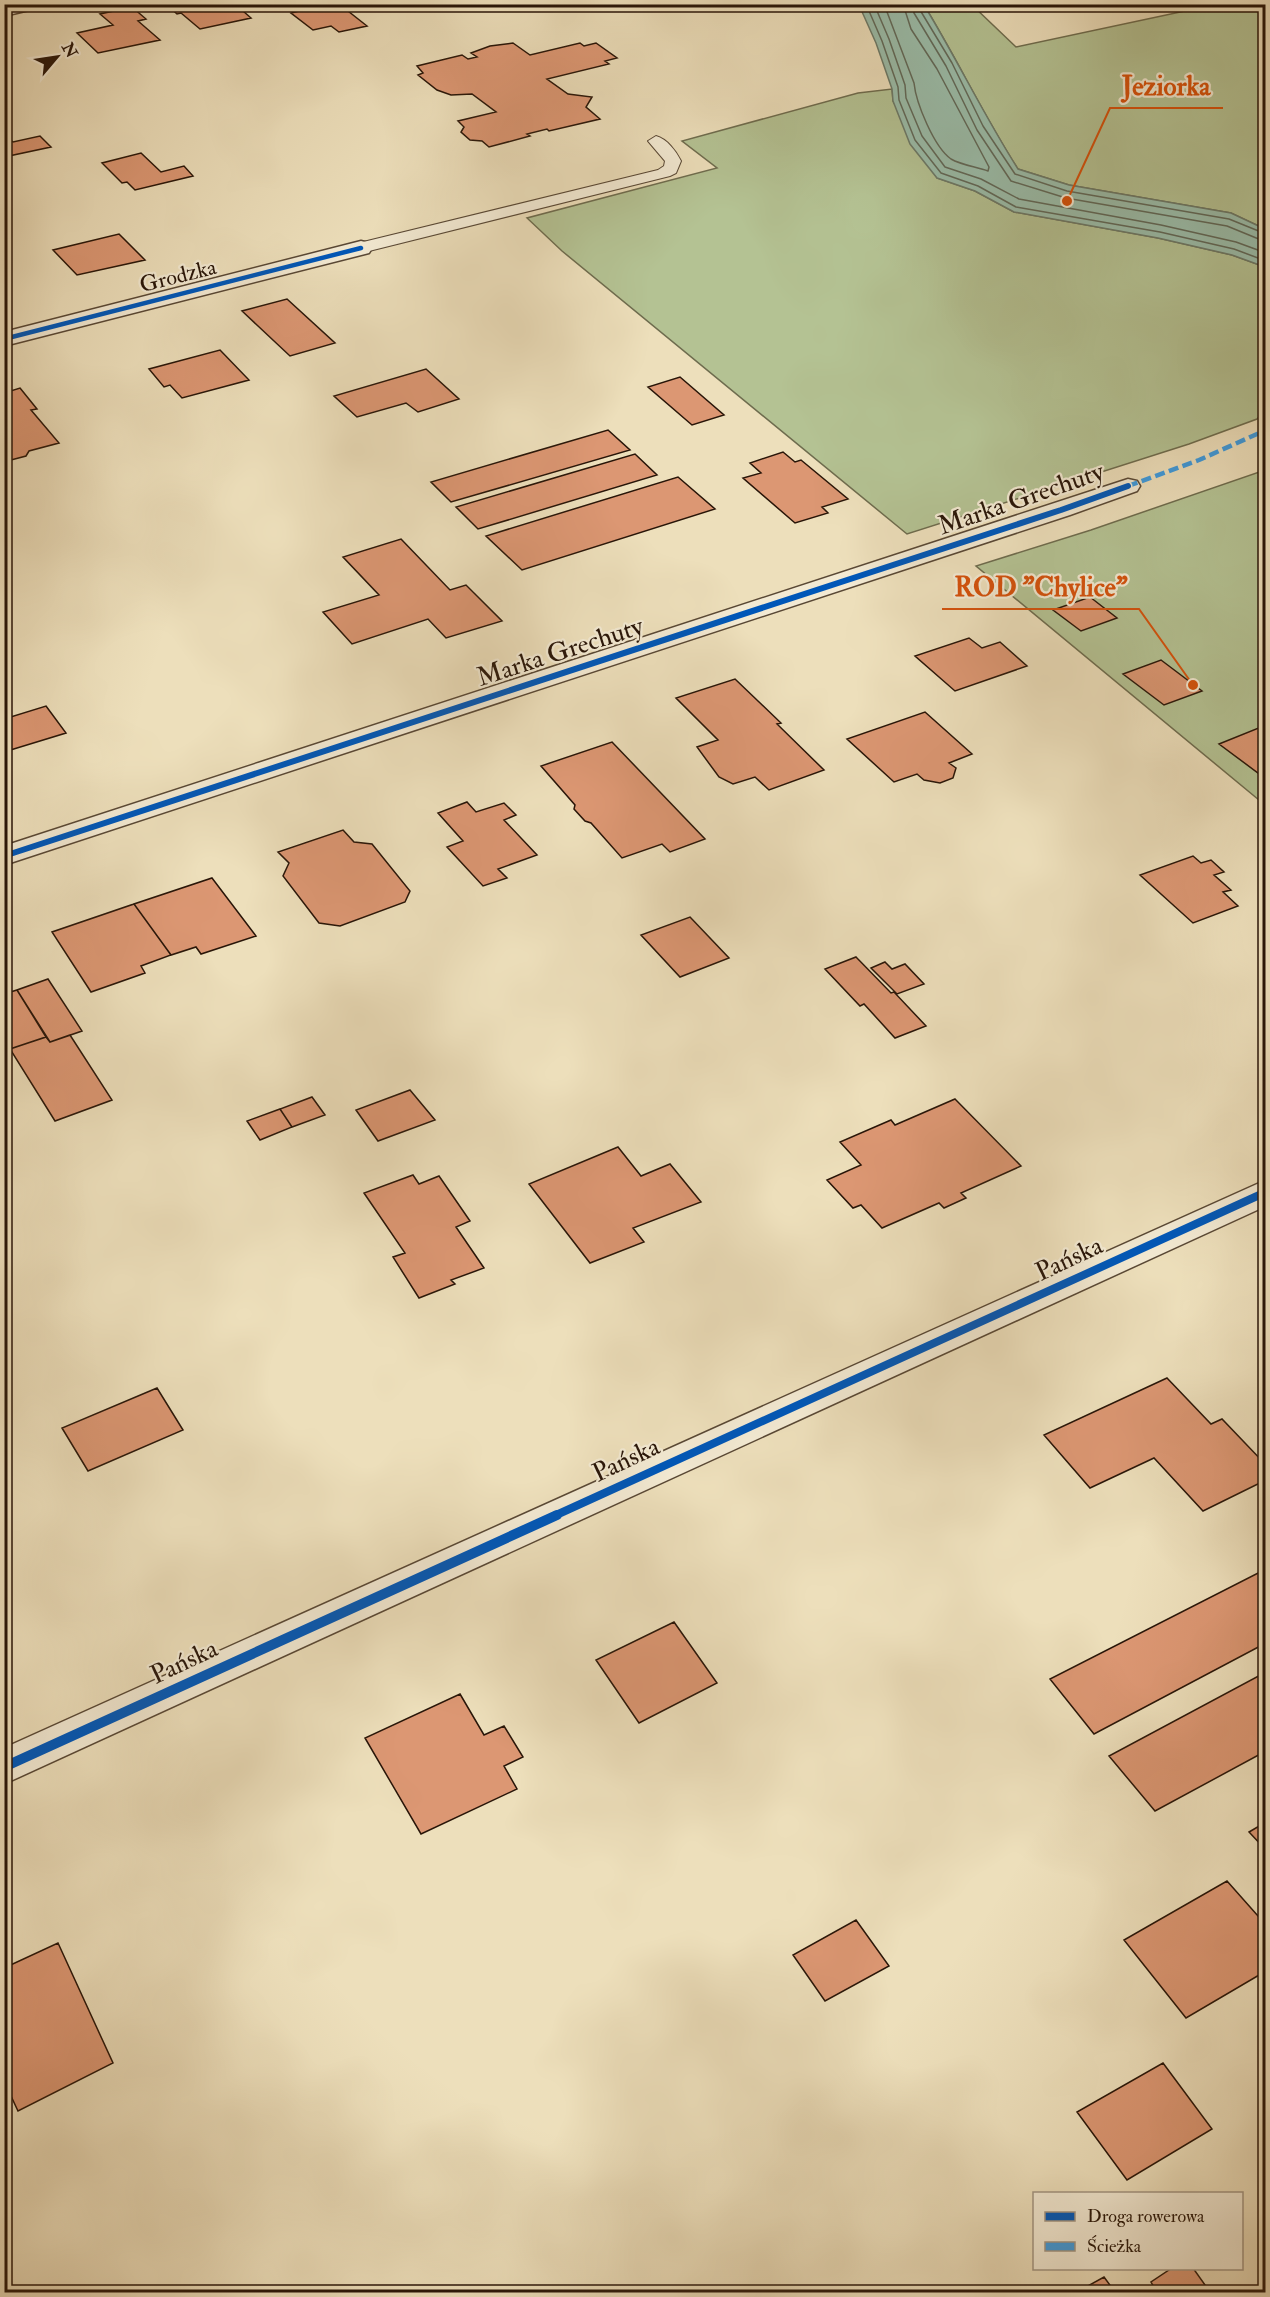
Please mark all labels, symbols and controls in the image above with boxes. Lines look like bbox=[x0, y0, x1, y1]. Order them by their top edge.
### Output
north arrow bbox=[27, 27, 87, 87]
text: N bbox=[57, 38, 82, 62]
callout: Jeziorka bbox=[1110, 63, 1223, 108]
text: Jeziorka bbox=[1120, 70, 1211, 103]
street label: Grodzka bbox=[137, 253, 220, 299]
street label: Marka Grechuty bbox=[934, 456, 1109, 542]
callout: ROD "Chylice" bbox=[942, 564, 1139, 609]
text: ROD "Chylice" bbox=[954, 571, 1128, 605]
street label: Marka Grechuty bbox=[473, 610, 648, 694]
street label: Pańska bbox=[1030, 1229, 1108, 1288]
street label: Pańska bbox=[587, 1430, 665, 1489]
street label: Pańska bbox=[145, 1632, 223, 1691]
legend bbox=[1033, 2192, 1243, 2270]
text: Droga rowerowa bbox=[1087, 2205, 1205, 2228]
text: Ścieżka bbox=[1087, 2235, 1142, 2258]

